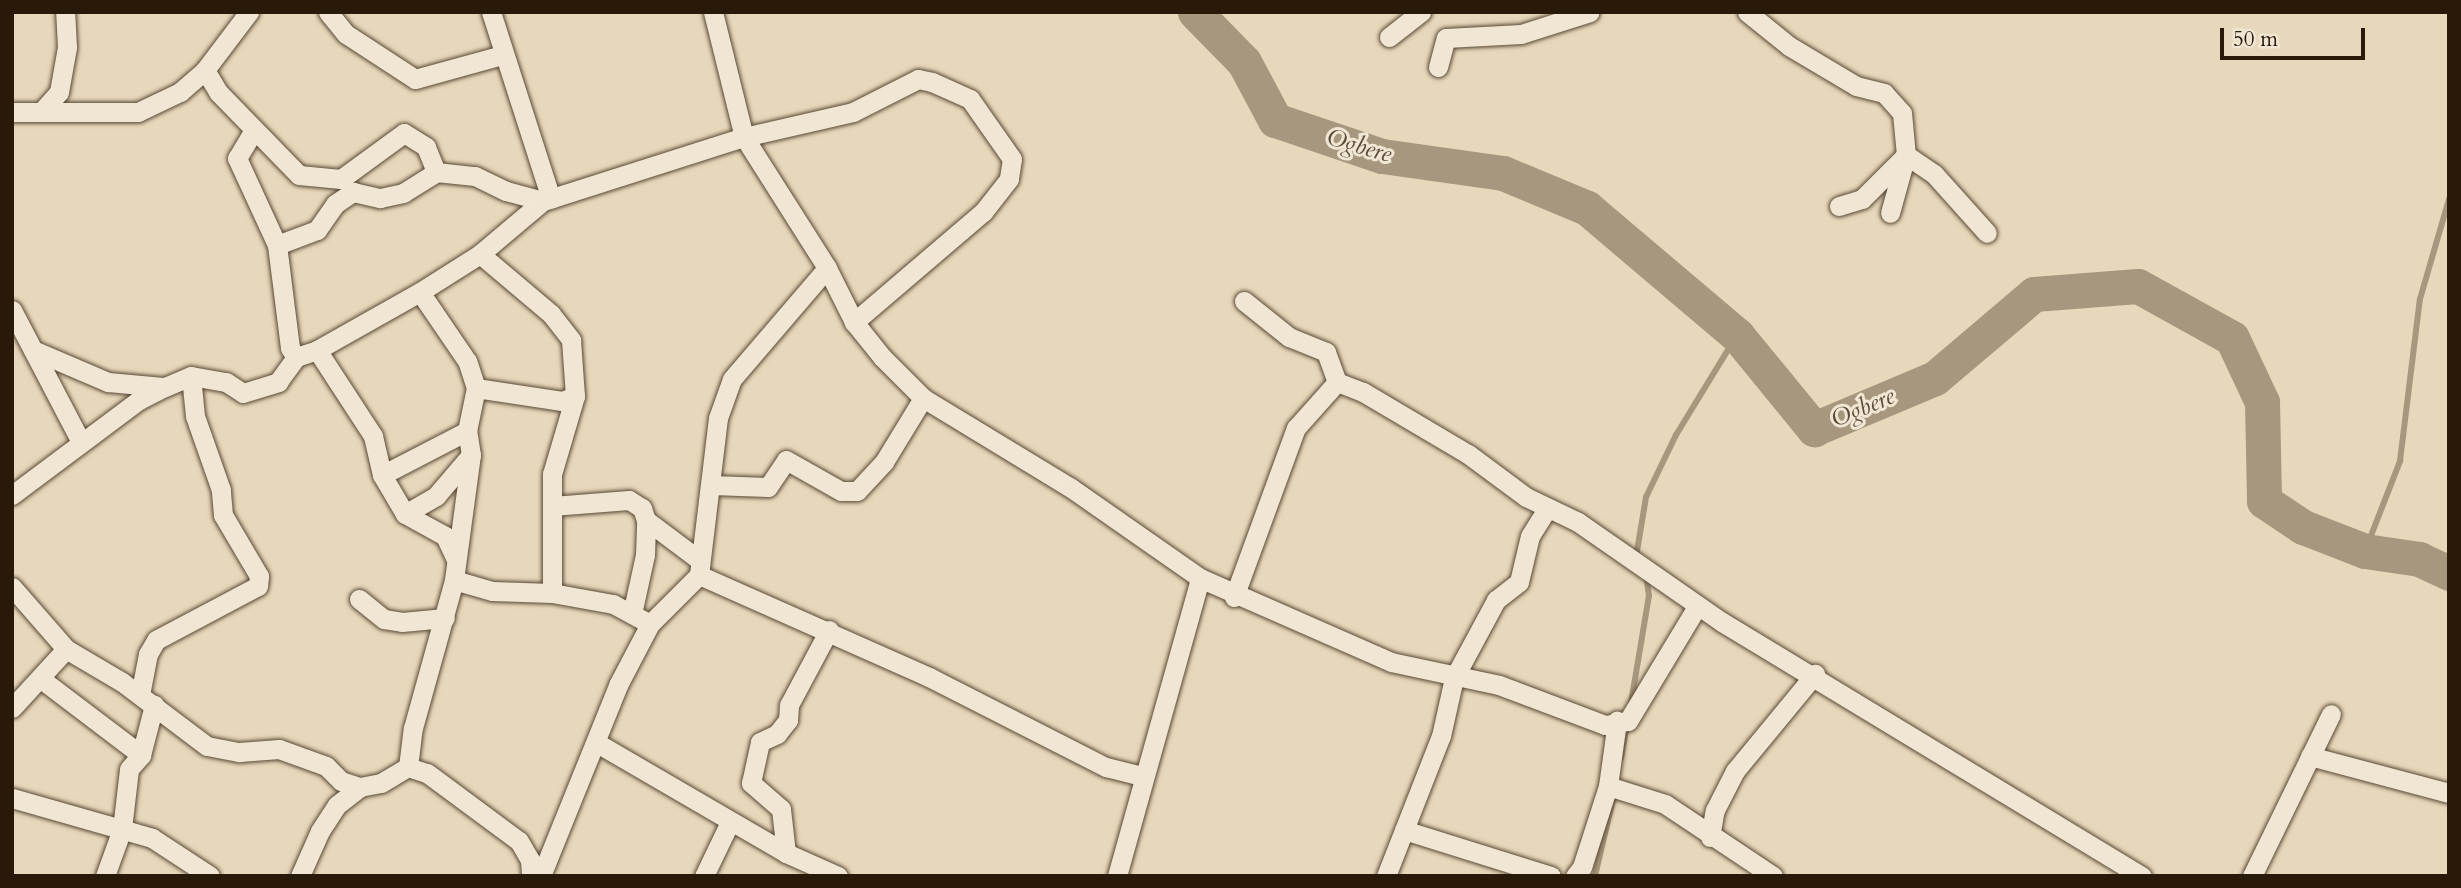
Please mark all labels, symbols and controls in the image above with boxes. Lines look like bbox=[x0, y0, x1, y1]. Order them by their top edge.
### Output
scale bar bbox=[2223, 14, 2368, 58]
text: 50 m bbox=[2233, 25, 2278, 54]
water label: Ogbere bbox=[1323, 123, 1395, 169]
water label: Ogbere bbox=[1827, 382, 1899, 434]

